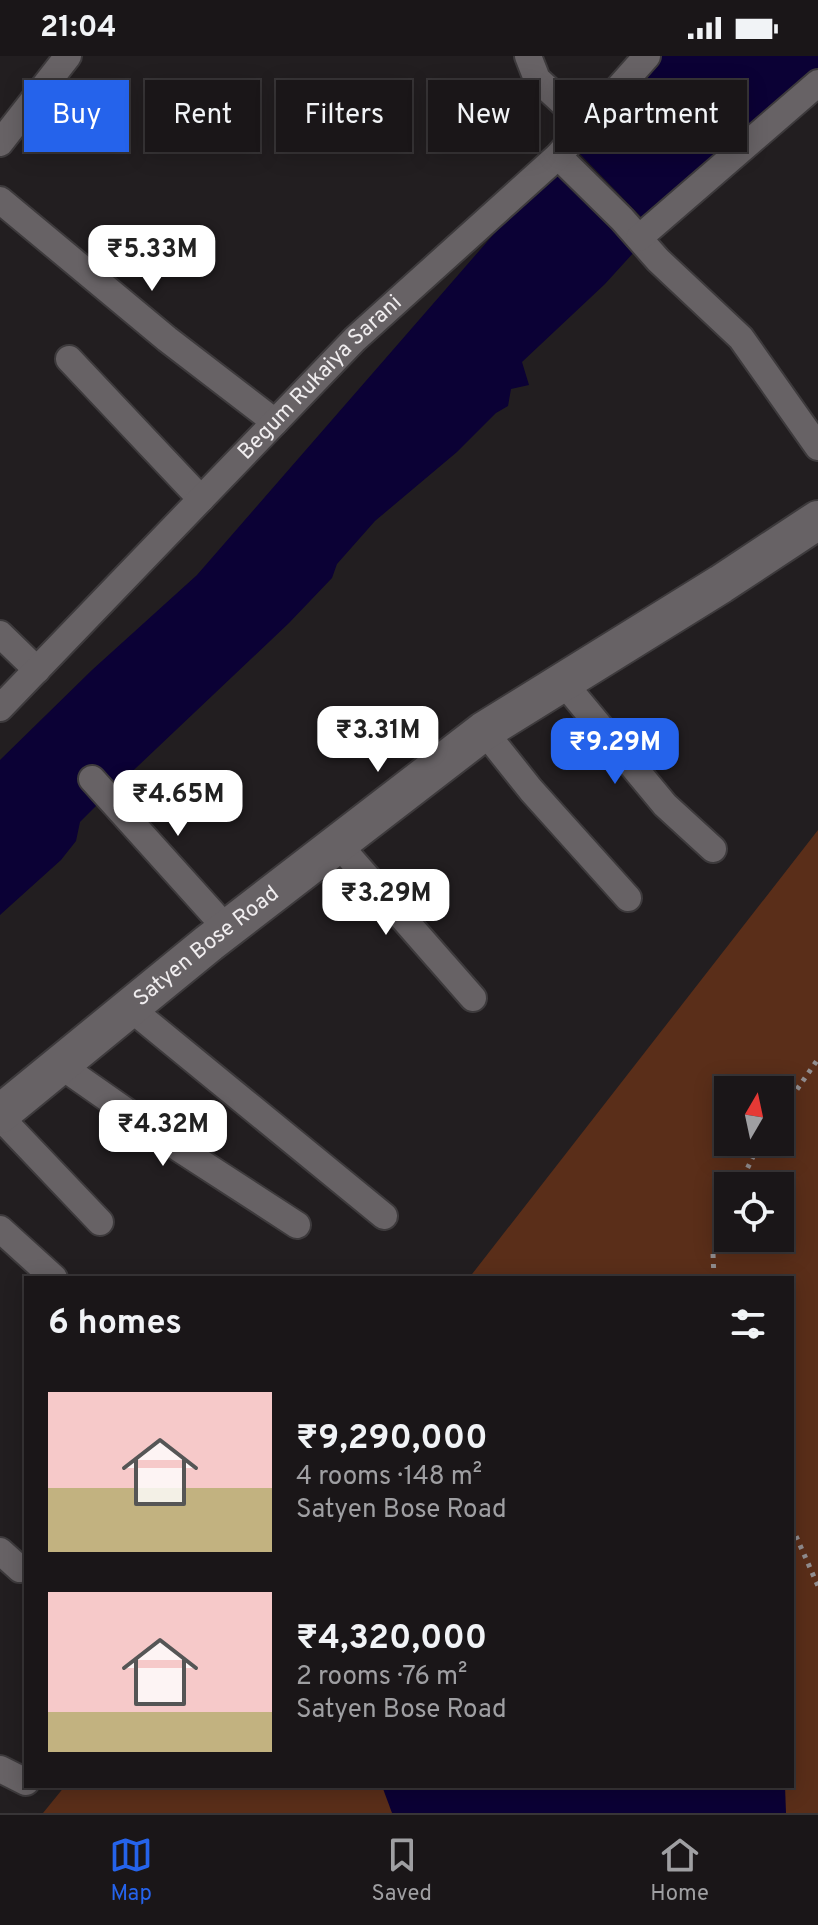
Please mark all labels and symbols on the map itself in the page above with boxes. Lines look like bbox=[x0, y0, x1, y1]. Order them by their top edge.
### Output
pin: ₹5.33M bbox=[87, 225, 217, 293]
street label: Begum Rukaiya Sarani bbox=[232, 290, 408, 466]
pin: ₹3.31M bbox=[313, 706, 443, 774]
pin: ₹9.29M bbox=[550, 718, 680, 786]
pin: ₹4.65M bbox=[113, 770, 243, 838]
pin: ₹3.29M bbox=[321, 869, 451, 937]
street label: Satyen Bose Road bbox=[128, 880, 285, 1012]
north arrow bbox=[714, 1076, 794, 1156]
pin: ₹4.32M bbox=[98, 1100, 228, 1168]

